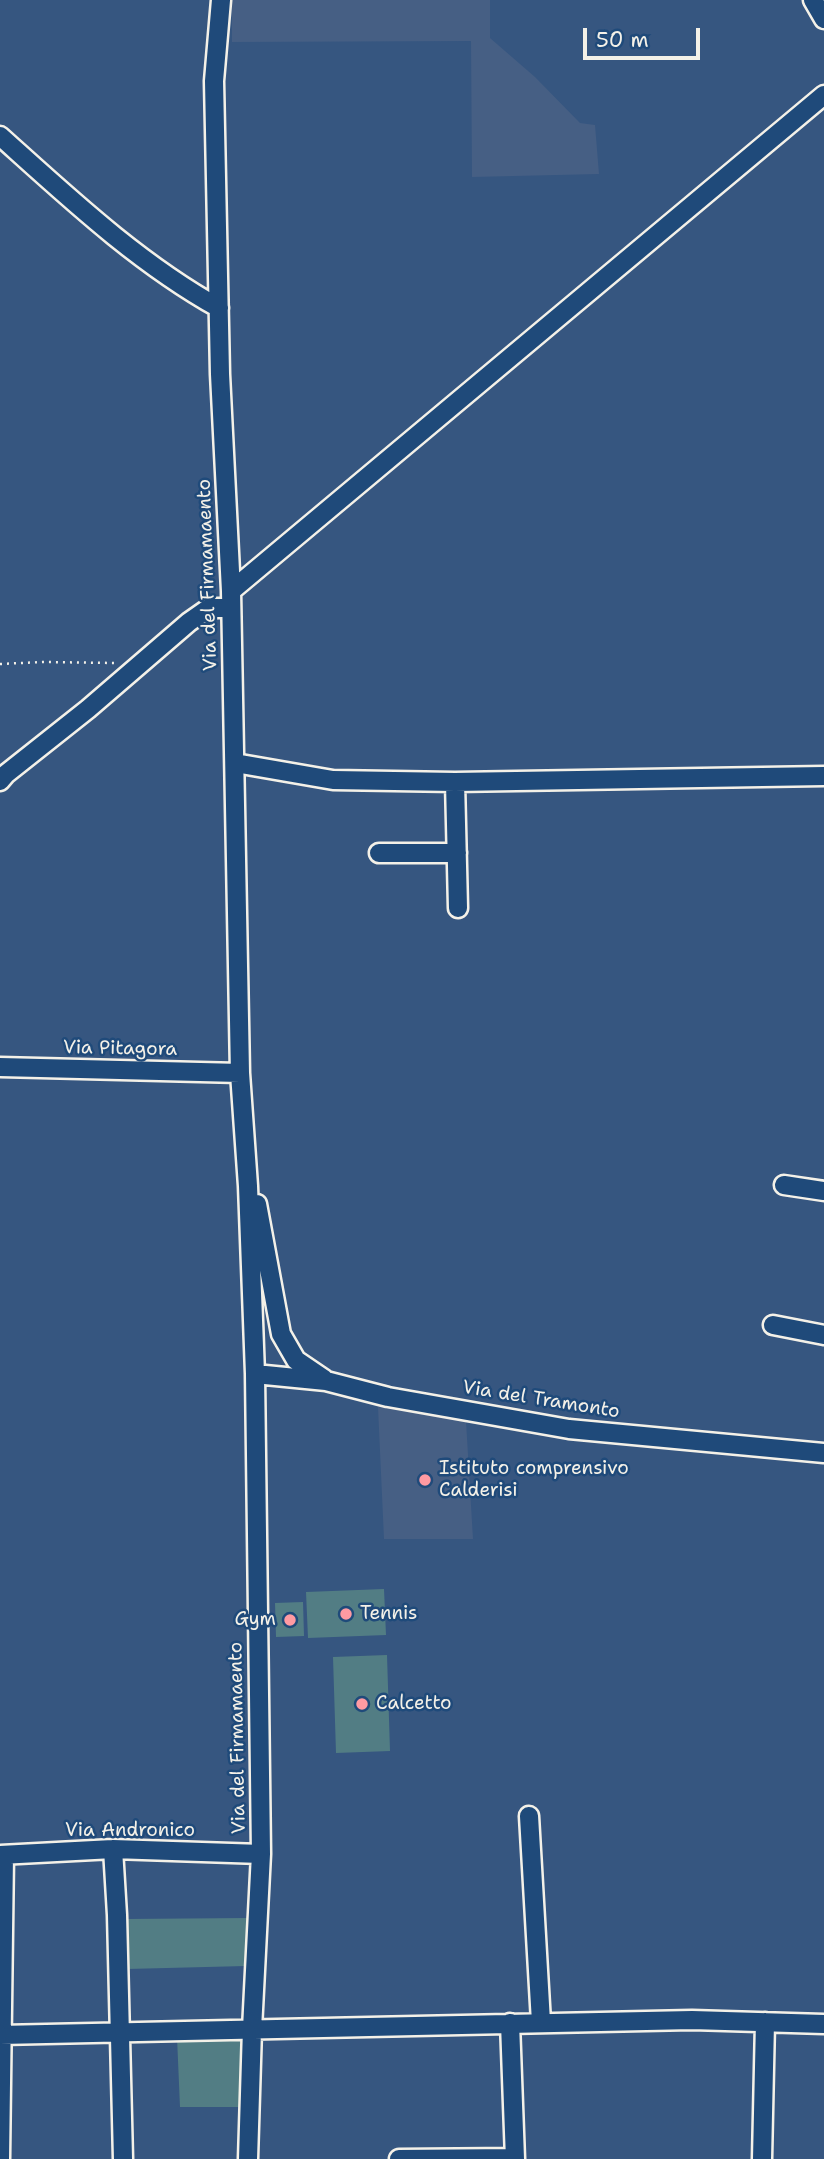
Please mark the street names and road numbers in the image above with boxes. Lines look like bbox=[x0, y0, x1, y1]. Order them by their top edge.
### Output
street label: Via del Firmamaento bbox=[193, 479, 223, 671]
street label: Via Pitagora bbox=[63, 1037, 177, 1061]
street label: Via del Tramonto bbox=[461, 1376, 621, 1424]
street label: Via del Firmamaento bbox=[225, 1642, 251, 1834]
street label: Via Andronico bbox=[65, 1820, 195, 1842]

